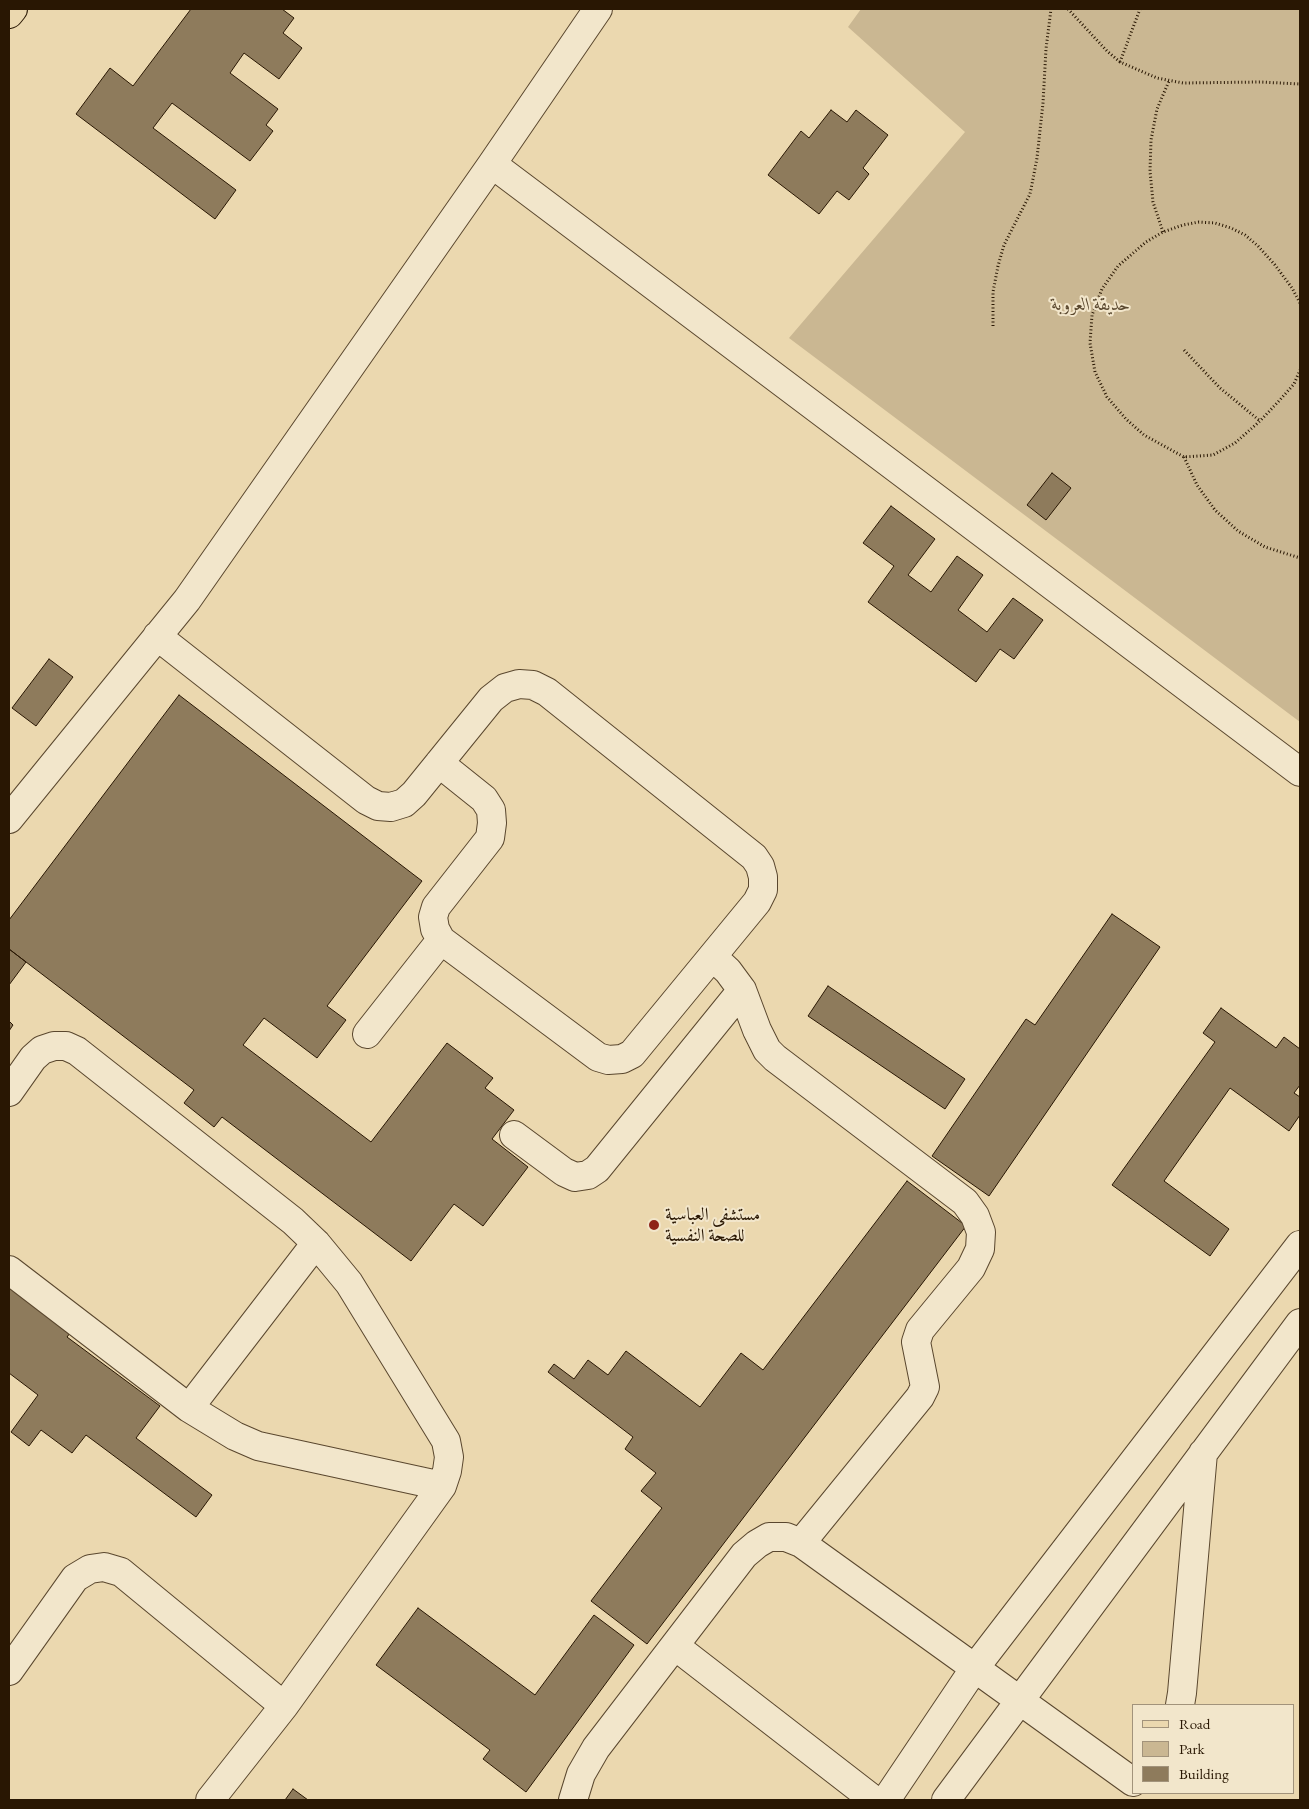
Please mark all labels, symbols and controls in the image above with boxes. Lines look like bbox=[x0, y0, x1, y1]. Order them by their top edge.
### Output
park label: حديقة العروبة bbox=[1052, 294, 1130, 316]
place label: مستشفى العباسية للصحة النفسية bbox=[665, 1204, 760, 1246]
marker: مستشفى العباسية للصحة النفسية bbox=[647, 1218, 661, 1232]
legend bbox=[1132, 1704, 1294, 1794]
text: Road bbox=[1179, 1714, 1210, 1733]
text: Park bbox=[1179, 1739, 1205, 1758]
text: Building bbox=[1179, 1764, 1229, 1783]

